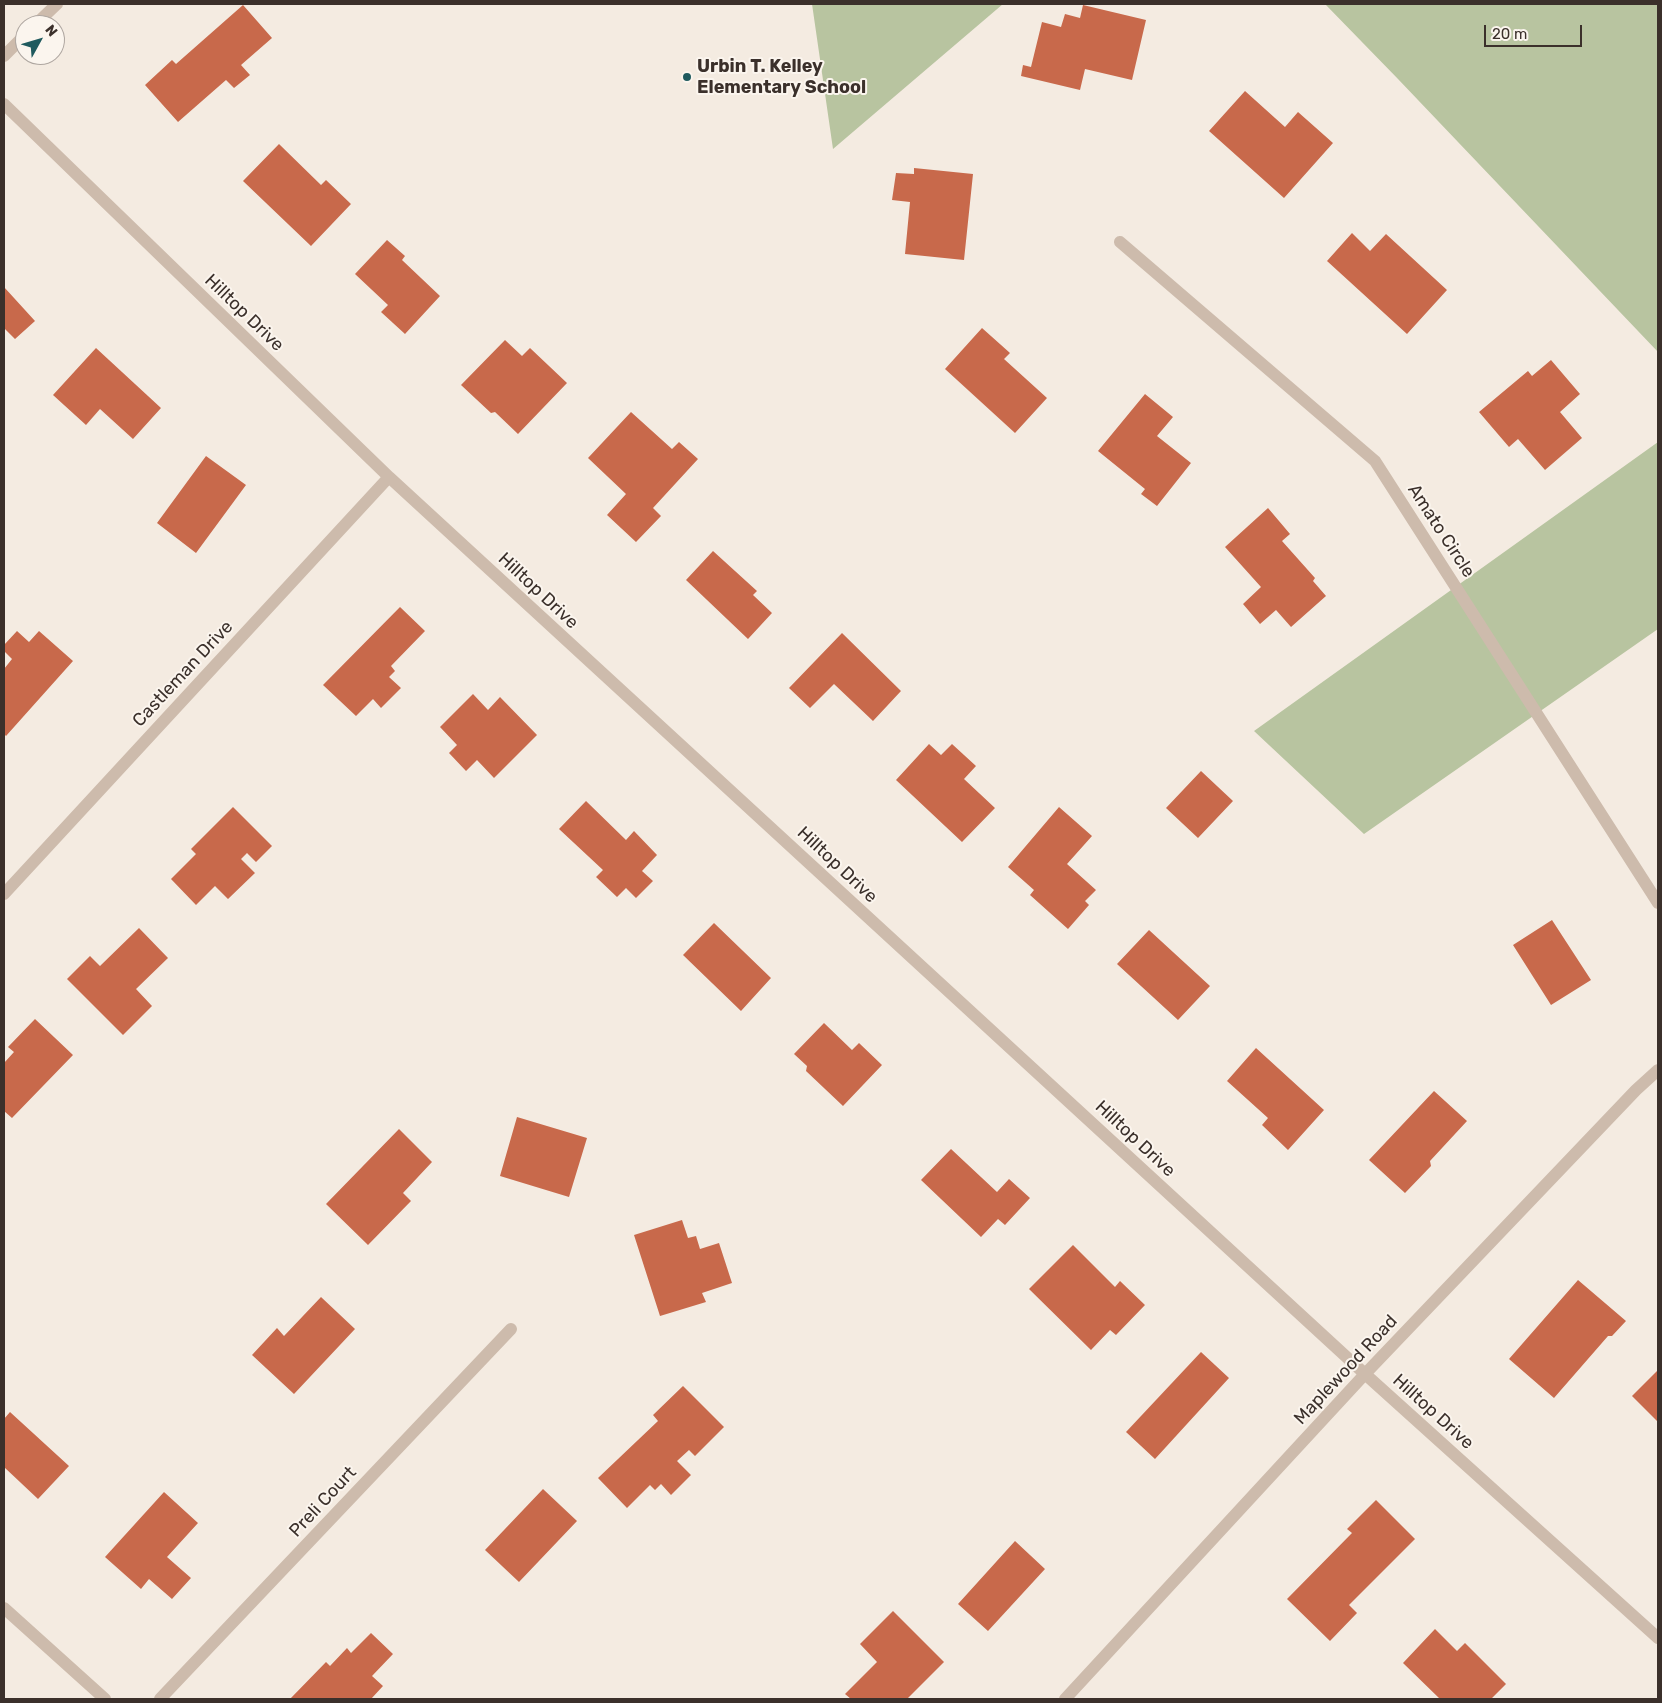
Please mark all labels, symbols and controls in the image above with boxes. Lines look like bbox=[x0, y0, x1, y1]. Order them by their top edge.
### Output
north arrow bbox=[15, 15, 65, 65]
scale bar bbox=[1487, 15, 1584, 47]
text: N bbox=[41, 22, 61, 40]
text: 20 m bbox=[1492, 25, 1527, 43]
place label: Urbin T. Kelley Elementary School bbox=[697, 56, 866, 98]
marker: Urbin T. Kelley Elementary School bbox=[681, 71, 693, 83]
street label: Hilltop Drive bbox=[200, 270, 288, 356]
street label: Amato Circle bbox=[1403, 480, 1479, 582]
street label: Hilltop Drive bbox=[493, 548, 583, 634]
street label: Castleman Drive bbox=[128, 616, 238, 732]
street label: Hilltop Drive bbox=[792, 822, 882, 908]
street label: Hilltop Drive bbox=[1090, 1096, 1180, 1182]
street label: Maplewood Road bbox=[1290, 1311, 1402, 1429]
street label: Hilltop Drive bbox=[1388, 1370, 1478, 1454]
street label: Preli Court bbox=[285, 1462, 361, 1542]

